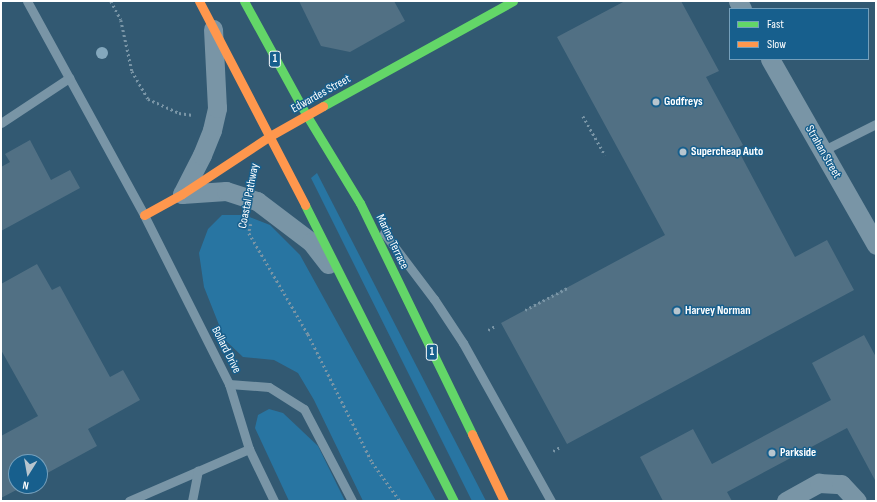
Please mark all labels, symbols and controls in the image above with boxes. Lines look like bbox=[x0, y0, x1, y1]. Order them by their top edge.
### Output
legend bbox=[729, 8, 869, 60]
text: Fast bbox=[767, 17, 784, 32]
text: Slow bbox=[767, 37, 786, 52]
road number: 1 bbox=[268, 50, 282, 68]
street label: Edwardes Street bbox=[289, 72, 353, 116]
place label: Godfreys bbox=[664, 95, 703, 109]
marker: Godfreys bbox=[651, 97, 661, 107]
street label: Strahan Street bbox=[802, 123, 844, 181]
place label: Supercheap Auto bbox=[691, 145, 763, 159]
marker: Supercheap Auto bbox=[678, 147, 688, 157]
street label: Coastal Pathway bbox=[236, 162, 262, 230]
street label: Marine Terrace bbox=[373, 212, 411, 272]
place label: Harvey Norman bbox=[685, 304, 751, 318]
marker: Harvey Norman bbox=[672, 306, 682, 316]
street label: Bollard Drive bbox=[208, 324, 244, 376]
road number: 1 bbox=[425, 343, 439, 361]
place label: Parkside bbox=[780, 446, 816, 460]
marker: Parkside bbox=[767, 448, 777, 458]
north arrow bbox=[8, 454, 48, 494]
text: N bbox=[22, 478, 30, 492]

